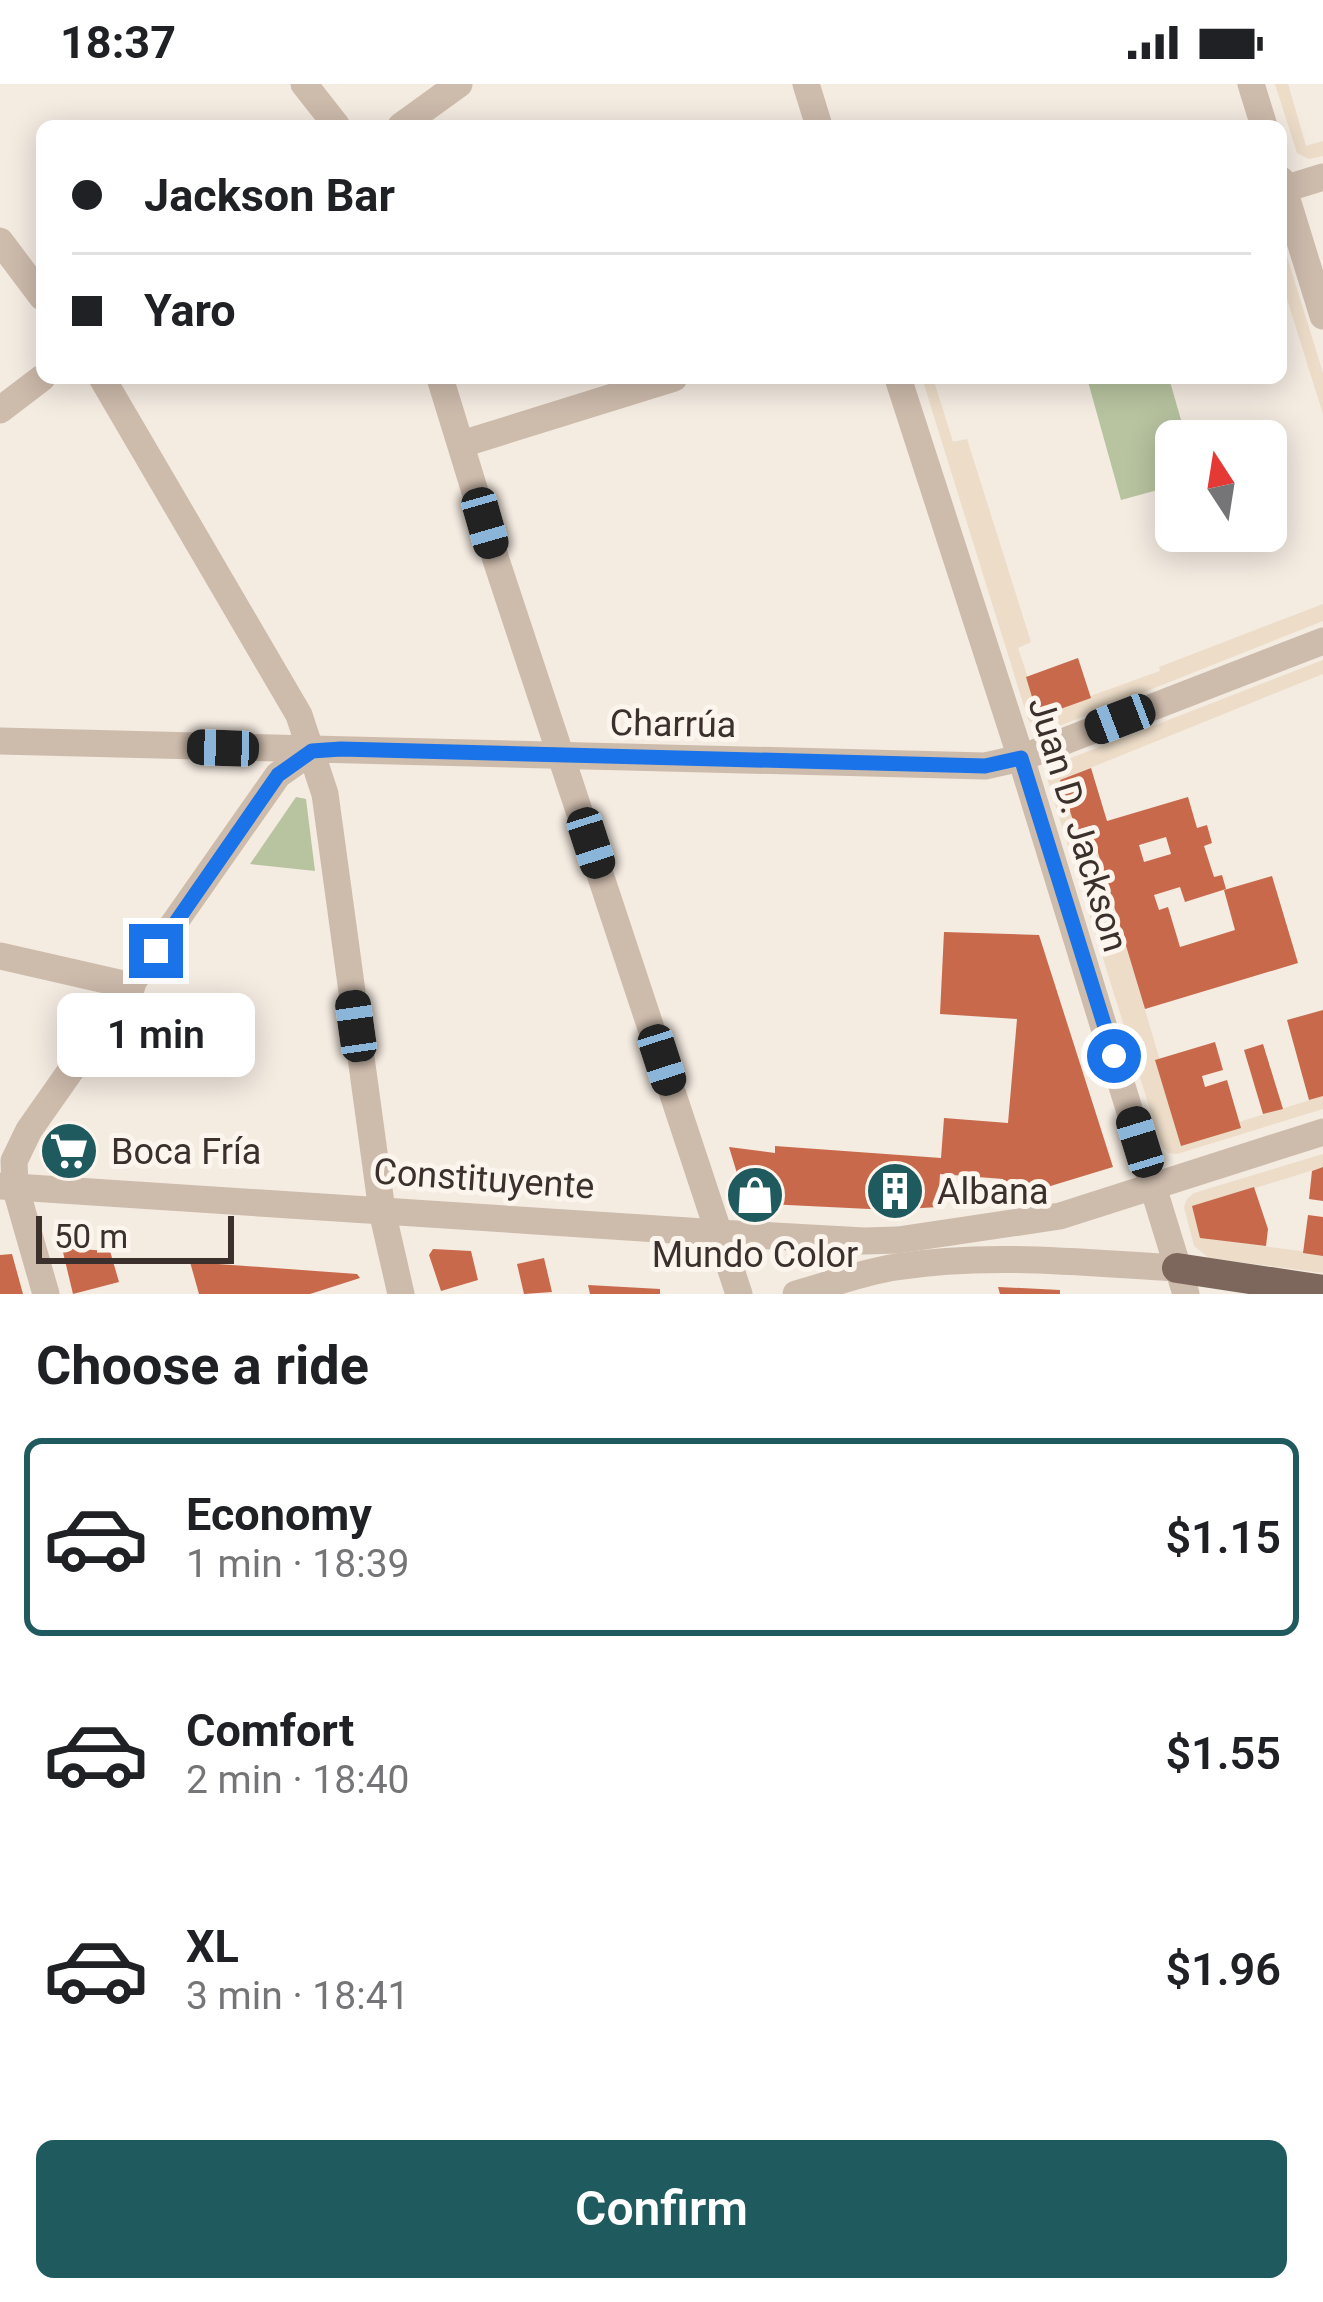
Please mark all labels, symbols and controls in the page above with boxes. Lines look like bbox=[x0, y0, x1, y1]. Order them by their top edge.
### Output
text: 18:37 bbox=[60, 16, 176, 69]
text: Jackson Bar bbox=[144, 169, 395, 222]
text: Yaro bbox=[144, 284, 236, 337]
north arrow bbox=[1155, 420, 1287, 552]
map controls bbox=[1155, 420, 1287, 552]
car bbox=[458, 483, 512, 563]
car bbox=[1080, 689, 1160, 749]
street label: Juan D. Jackson bbox=[1019, 692, 1137, 957]
street label: Charrúa bbox=[609, 702, 737, 746]
car bbox=[186, 729, 260, 767]
car bbox=[563, 803, 619, 883]
route end bbox=[129, 924, 183, 978]
car bbox=[333, 988, 379, 1064]
callout: 1 min bbox=[57, 993, 255, 1077]
text: 1 min bbox=[107, 1012, 205, 1058]
car bbox=[634, 1020, 690, 1100]
route start bbox=[1087, 1029, 1141, 1083]
car bbox=[1112, 1102, 1168, 1182]
supermarket icon: Boca Fría bbox=[38, 1120, 100, 1182]
place label: Boca Fría bbox=[111, 1131, 261, 1173]
street label: Constituyente bbox=[372, 1150, 596, 1208]
building icon: Albana bbox=[864, 1160, 926, 1222]
shop icon: Mundo Color bbox=[724, 1164, 786, 1226]
place label: Albana bbox=[937, 1171, 1049, 1213]
scale bar bbox=[36, 1210, 234, 1263]
text: 50 m bbox=[54, 1217, 128, 1256]
place label: Mundo Color bbox=[652, 1234, 858, 1276]
text: Choose a ride bbox=[36, 1334, 369, 1397]
icon: car bbox=[42, 1483, 150, 1591]
text: Economy bbox=[186, 1488, 372, 1541]
text: $1.15 bbox=[1165, 1511, 1281, 1564]
text: 1 min · 18:39 bbox=[186, 1541, 409, 1587]
icon: car bbox=[42, 1699, 150, 1807]
text: Comfort bbox=[186, 1704, 354, 1757]
text: $1.55 bbox=[1165, 1727, 1281, 1780]
text: 2 min · 18:40 bbox=[186, 1757, 409, 1803]
icon: car bbox=[42, 1915, 150, 2023]
text: XL bbox=[186, 1920, 239, 1973]
text: $1.96 bbox=[1165, 1943, 1281, 1996]
text: 3 min · 18:41 bbox=[186, 1973, 409, 2019]
button: Confirm bbox=[36, 2140, 1287, 2278]

